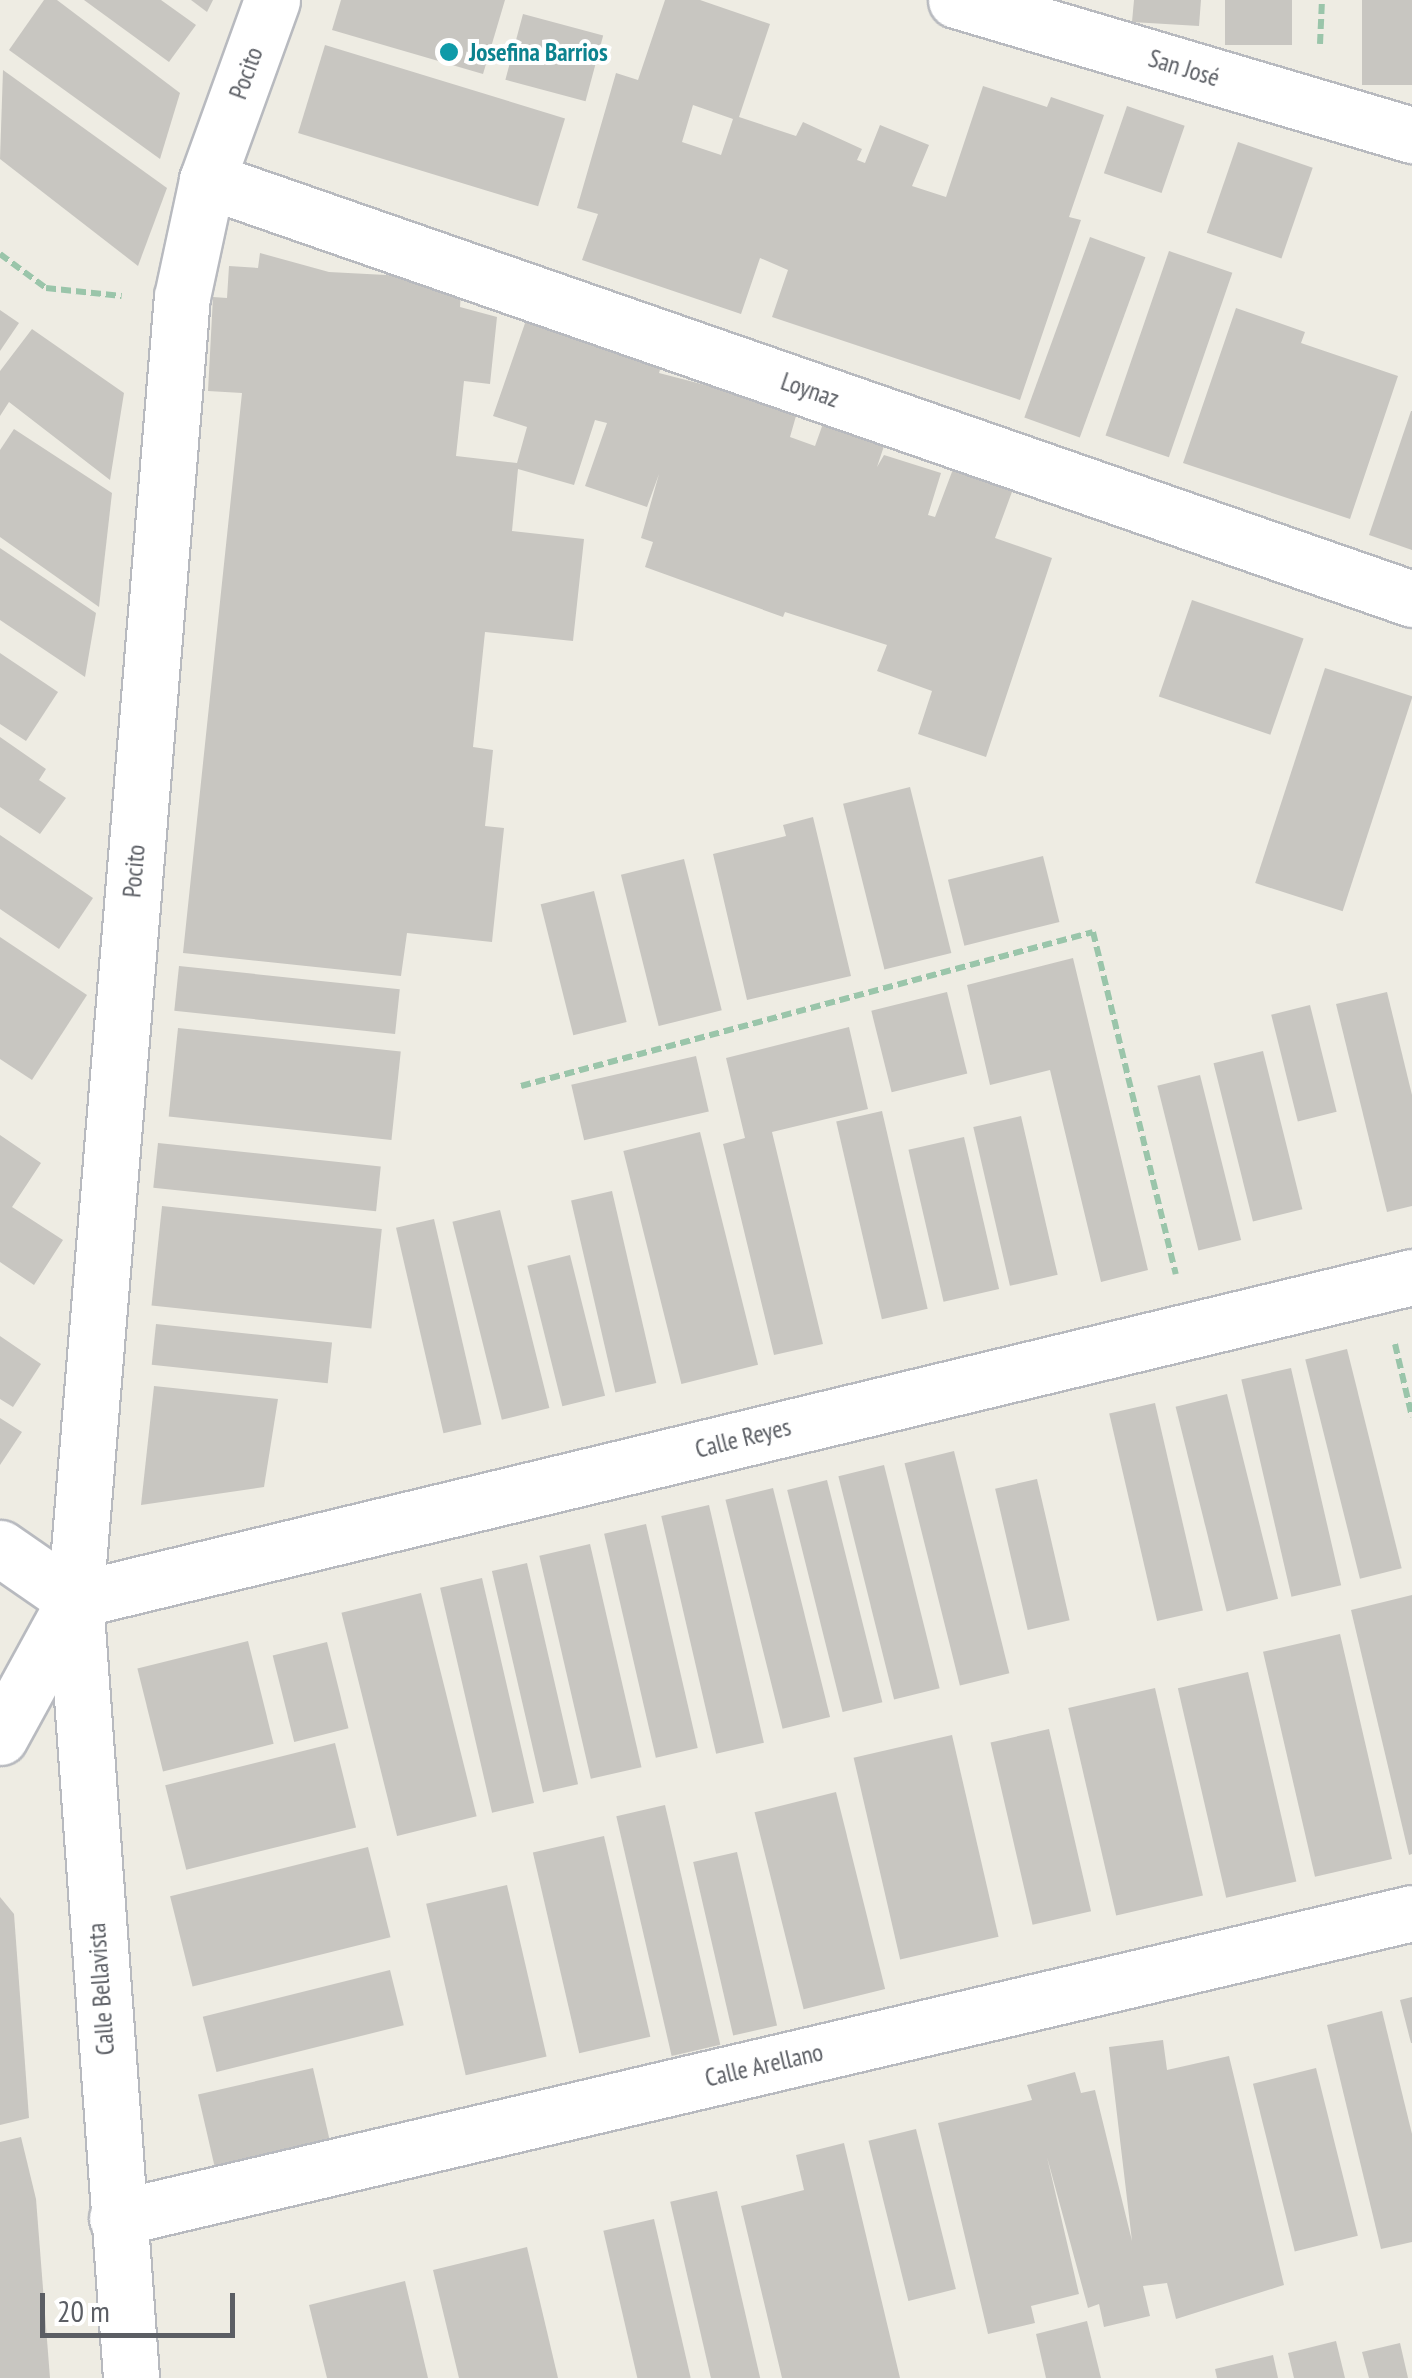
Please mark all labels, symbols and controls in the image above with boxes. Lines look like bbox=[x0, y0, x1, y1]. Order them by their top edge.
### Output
place label: Josefina Barrios bbox=[469, 37, 608, 67]
marker: Josefina Barrios bbox=[438, 41, 460, 63]
street label: Pocito bbox=[223, 43, 269, 103]
street label: San José bbox=[1145, 43, 1223, 93]
street label: Loynaz bbox=[777, 366, 843, 414]
street label: Pocito bbox=[117, 843, 151, 899]
street label: Calle Reyes bbox=[692, 1412, 794, 1464]
street label: Calle Bellavista bbox=[81, 1922, 121, 2056]
street label: Calle Arellano bbox=[702, 2037, 826, 2093]
scale bar bbox=[45, 2273, 240, 2335]
text: 20 m bbox=[57, 2291, 110, 2330]

